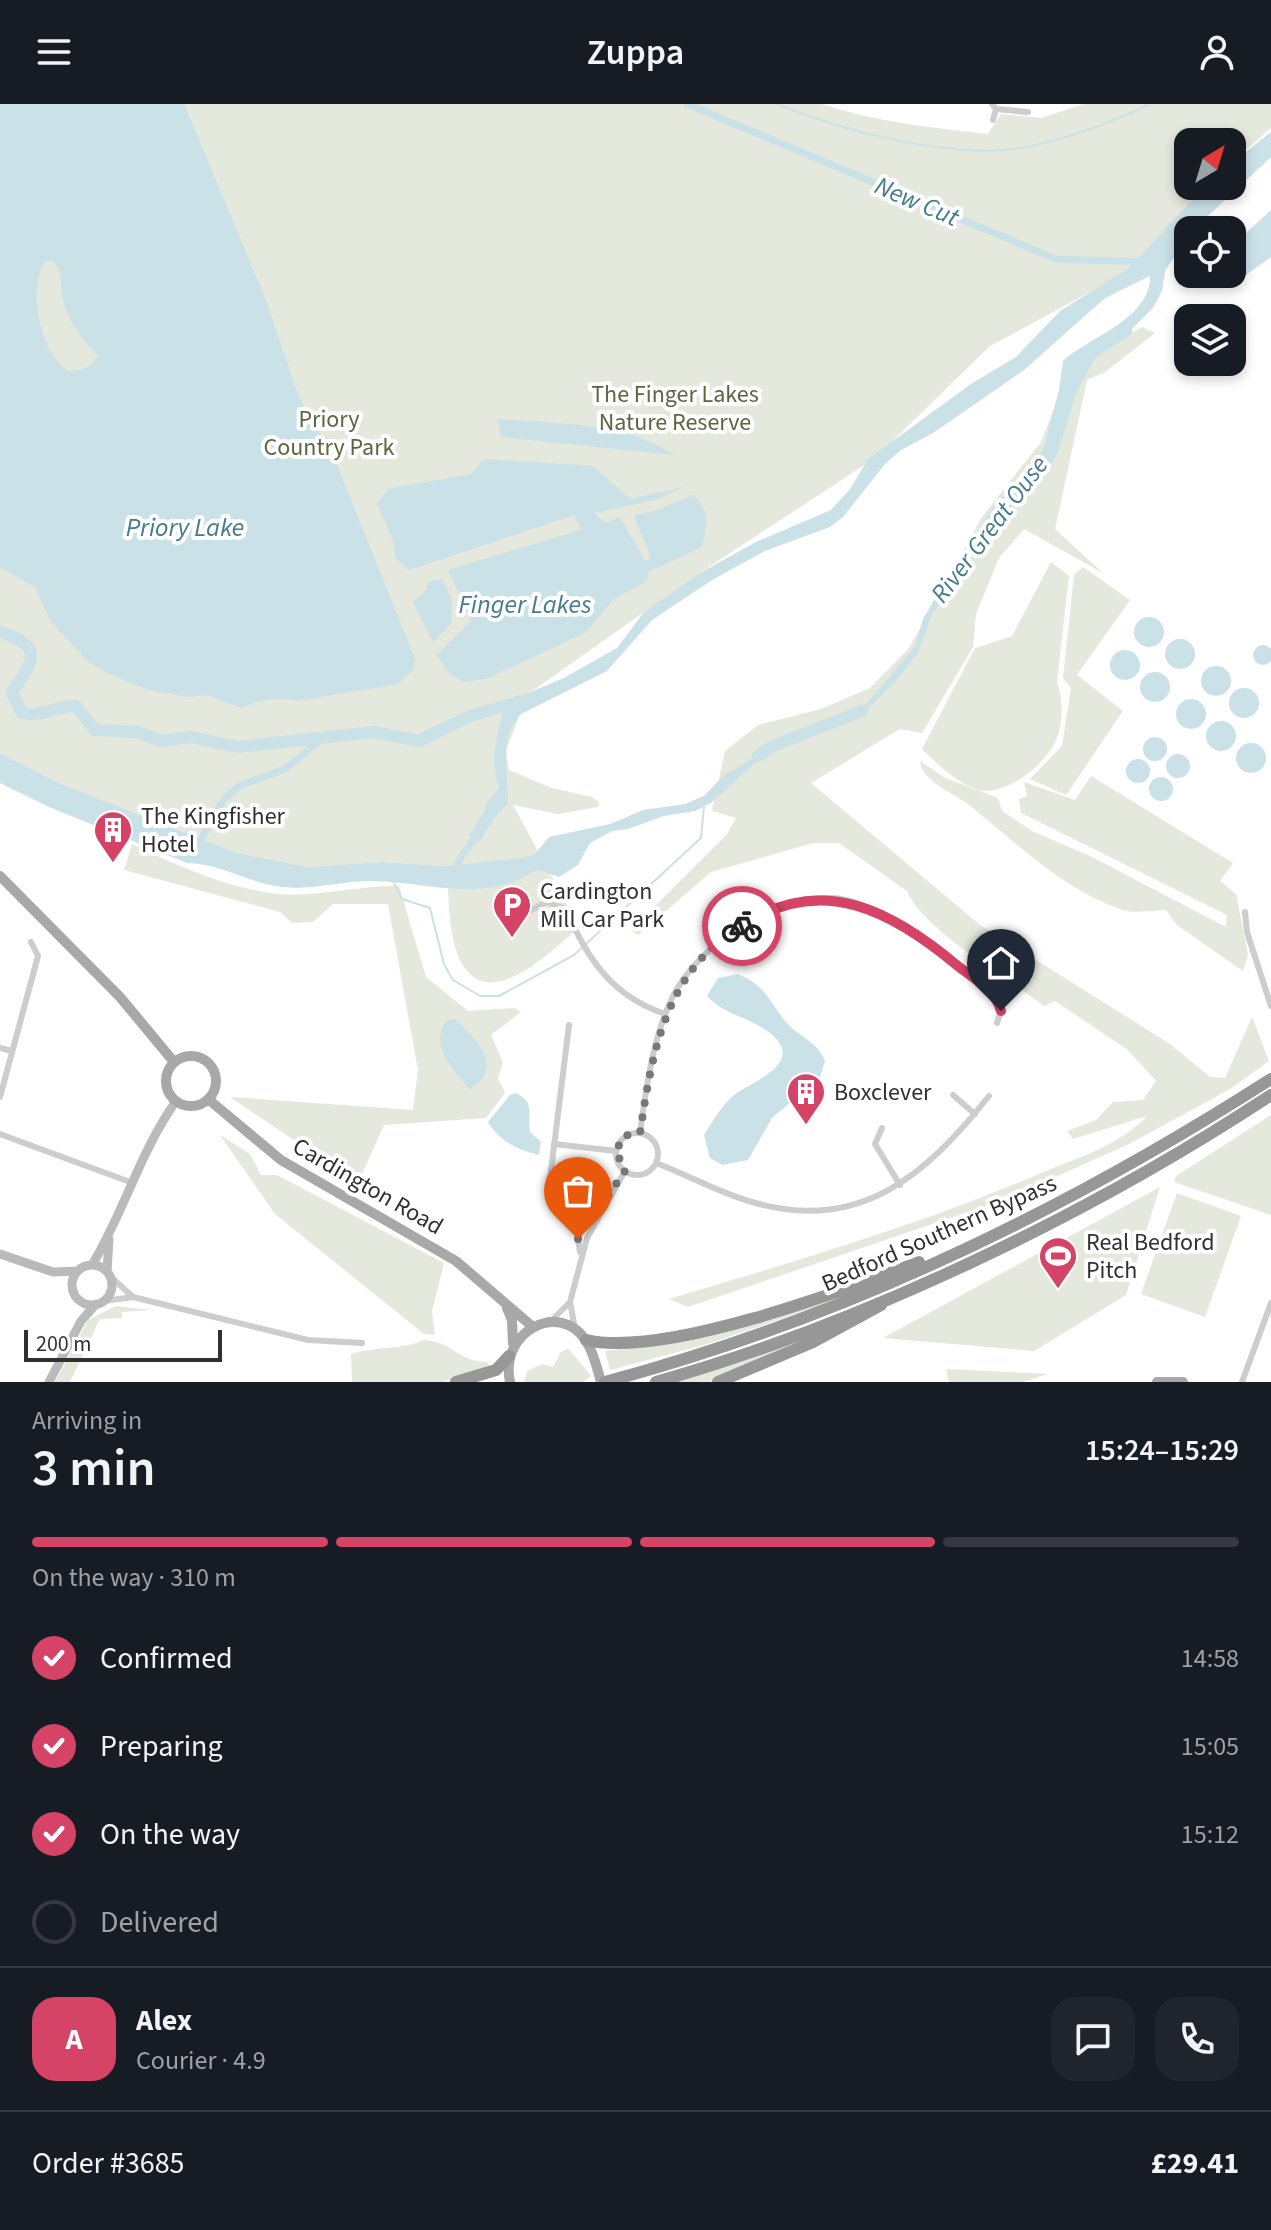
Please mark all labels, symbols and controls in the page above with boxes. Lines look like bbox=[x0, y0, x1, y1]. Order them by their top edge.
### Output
text: Zuppa bbox=[587, 27, 684, 78]
icon: menu bbox=[32, 30, 76, 74]
icon: person bbox=[1195, 30, 1239, 74]
north arrow bbox=[1174, 128, 1246, 200]
map controls bbox=[1174, 128, 1246, 376]
water label: New Cut bbox=[869, 167, 965, 236]
button: locate bbox=[1174, 216, 1246, 288]
button: layers bbox=[1174, 304, 1246, 376]
park label: The Finger Lakes Nature Reserve bbox=[591, 377, 759, 440]
park label: Priory Country Park bbox=[264, 402, 395, 465]
water label: River Great Ouse bbox=[922, 448, 1057, 611]
water label: Priory Lake bbox=[126, 509, 244, 546]
water label: Finger Lakes bbox=[459, 586, 591, 623]
place label: The Kingfisher Hotel bbox=[141, 799, 286, 862]
building icon: The Kingfisher Hotel bbox=[92, 809, 134, 864]
place label: Cardington Mill Car Park bbox=[540, 874, 664, 937]
parking icon: Cardington Mill Car Park bbox=[491, 884, 533, 939]
courier bbox=[702, 886, 782, 966]
icon: bike bbox=[720, 904, 764, 948]
pin bbox=[967, 929, 1035, 1011]
icon: home bbox=[979, 941, 1023, 985]
building icon: Boxclever bbox=[785, 1071, 827, 1126]
place label: Boxclever bbox=[834, 1075, 932, 1110]
street label: Cardington Road bbox=[286, 1129, 449, 1244]
pin bbox=[544, 1157, 612, 1239]
street label: Bedford Southern Bypass bbox=[816, 1166, 1062, 1301]
icon: bag bbox=[556, 1169, 600, 1213]
place label: Real Bedford Pitch bbox=[1086, 1225, 1215, 1288]
sports icon: Real Bedford Pitch bbox=[1037, 1235, 1079, 1290]
scale bar bbox=[24, 1326, 222, 1362]
text: 200 m bbox=[36, 1328, 91, 1360]
text: Arriving in bbox=[32, 1402, 142, 1439]
text: 15:24–15:29 bbox=[1085, 1429, 1239, 1472]
text: 3 min bbox=[32, 1432, 156, 1506]
text: On the way · 310 m bbox=[32, 1559, 236, 1596]
icon: check bbox=[32, 1636, 76, 1680]
text: Confirmed bbox=[100, 1637, 233, 1680]
text: 14:58 bbox=[1181, 1640, 1239, 1677]
icon: check bbox=[32, 1724, 76, 1768]
text: Preparing bbox=[100, 1725, 223, 1768]
text: 15:05 bbox=[1181, 1728, 1239, 1765]
icon: check bbox=[32, 1812, 76, 1856]
text: On the way bbox=[100, 1813, 240, 1856]
text: 15:12 bbox=[1181, 1816, 1239, 1853]
text: Delivered bbox=[100, 1901, 219, 1944]
button: chat bbox=[1051, 1997, 1135, 2081]
button: phone bbox=[1155, 1997, 1239, 2081]
text: Alex bbox=[136, 1999, 192, 2042]
text: A bbox=[65, 2018, 83, 2061]
text: Courier · 4.9 bbox=[136, 2042, 266, 2079]
text: Order #3685 bbox=[32, 2142, 185, 2185]
text: £29.41 bbox=[1151, 2142, 1239, 2185]

